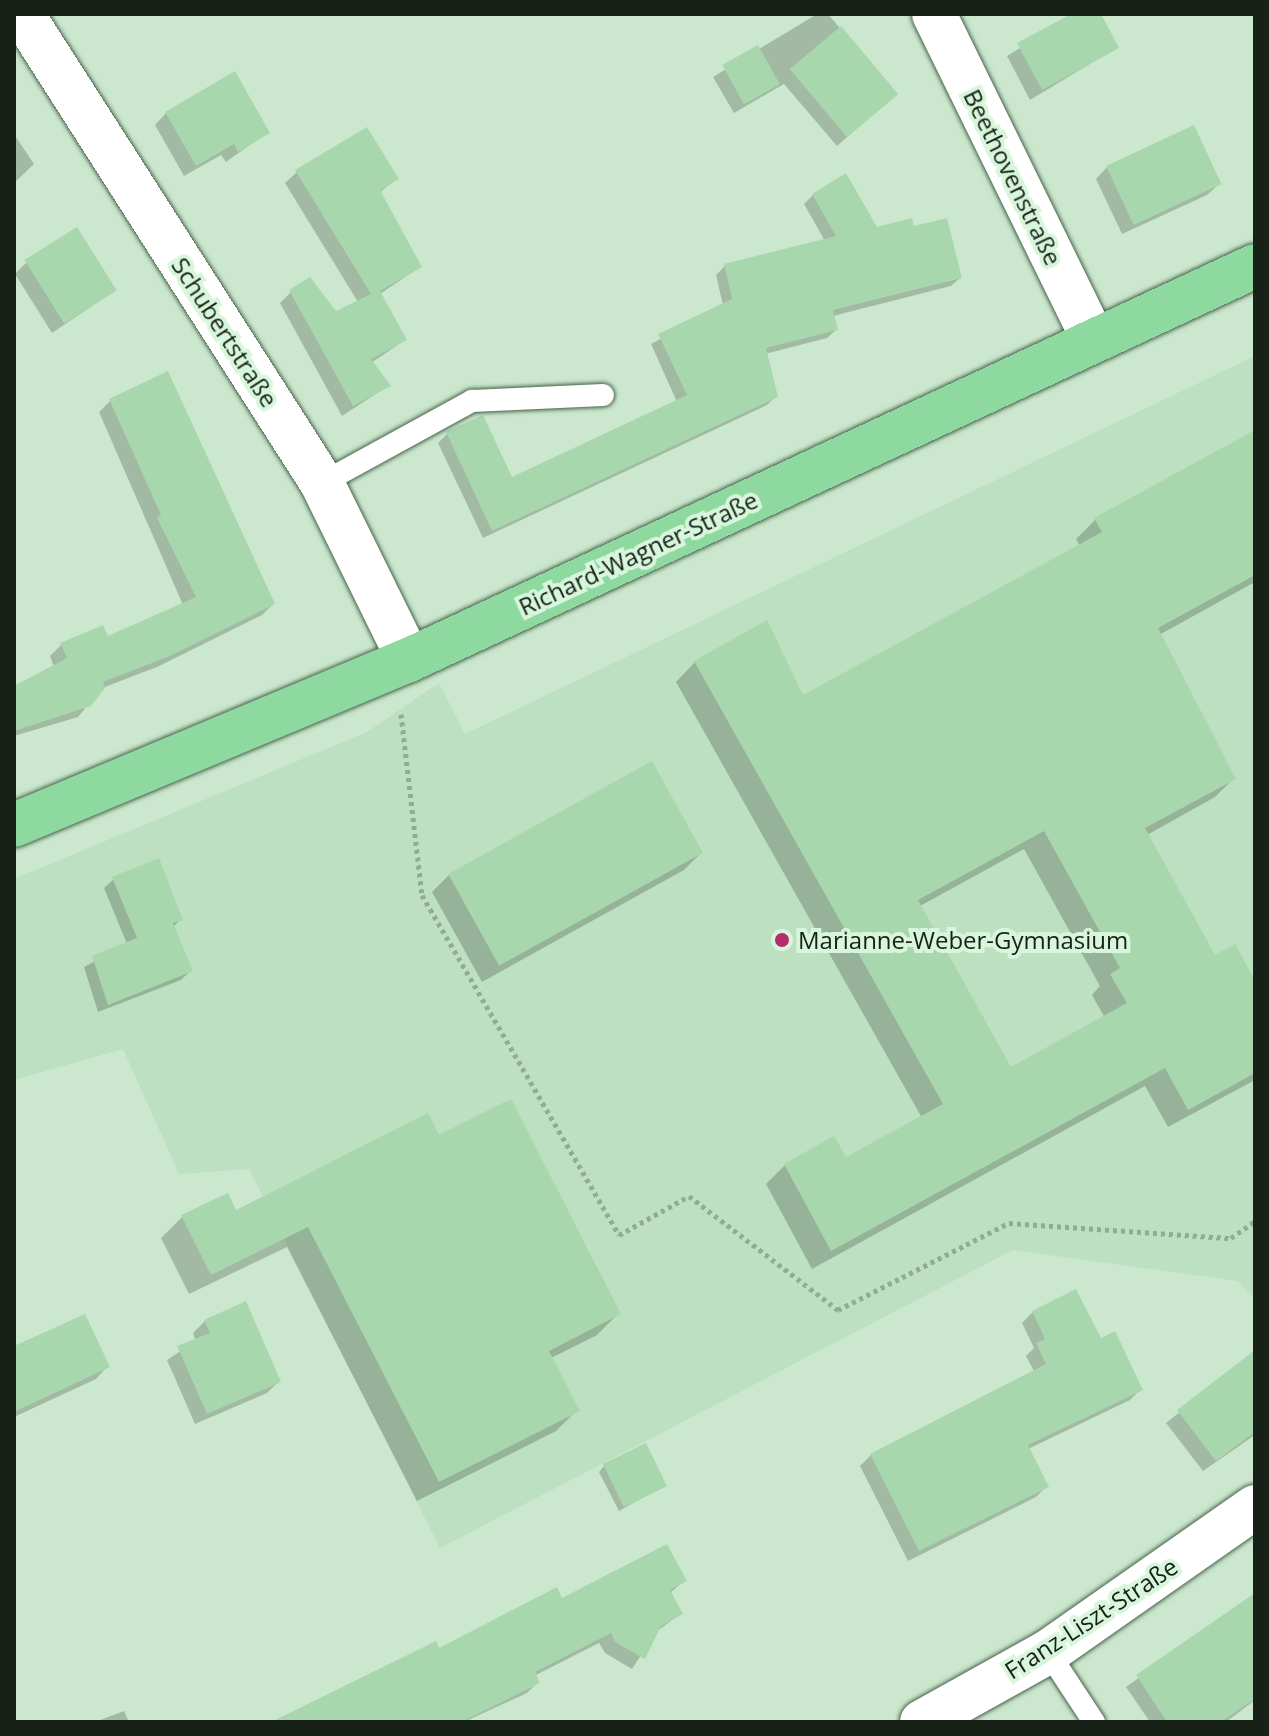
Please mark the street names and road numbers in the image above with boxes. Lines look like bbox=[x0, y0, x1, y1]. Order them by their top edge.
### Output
street label: Beethovenstraße bbox=[958, 84, 1068, 270]
street label: Schubertstraße bbox=[166, 252, 284, 412]
street label: Richard-Wagner-Straße bbox=[514, 485, 762, 621]
street label: Franz-Liszt-Straße bbox=[999, 1551, 1183, 1685]

